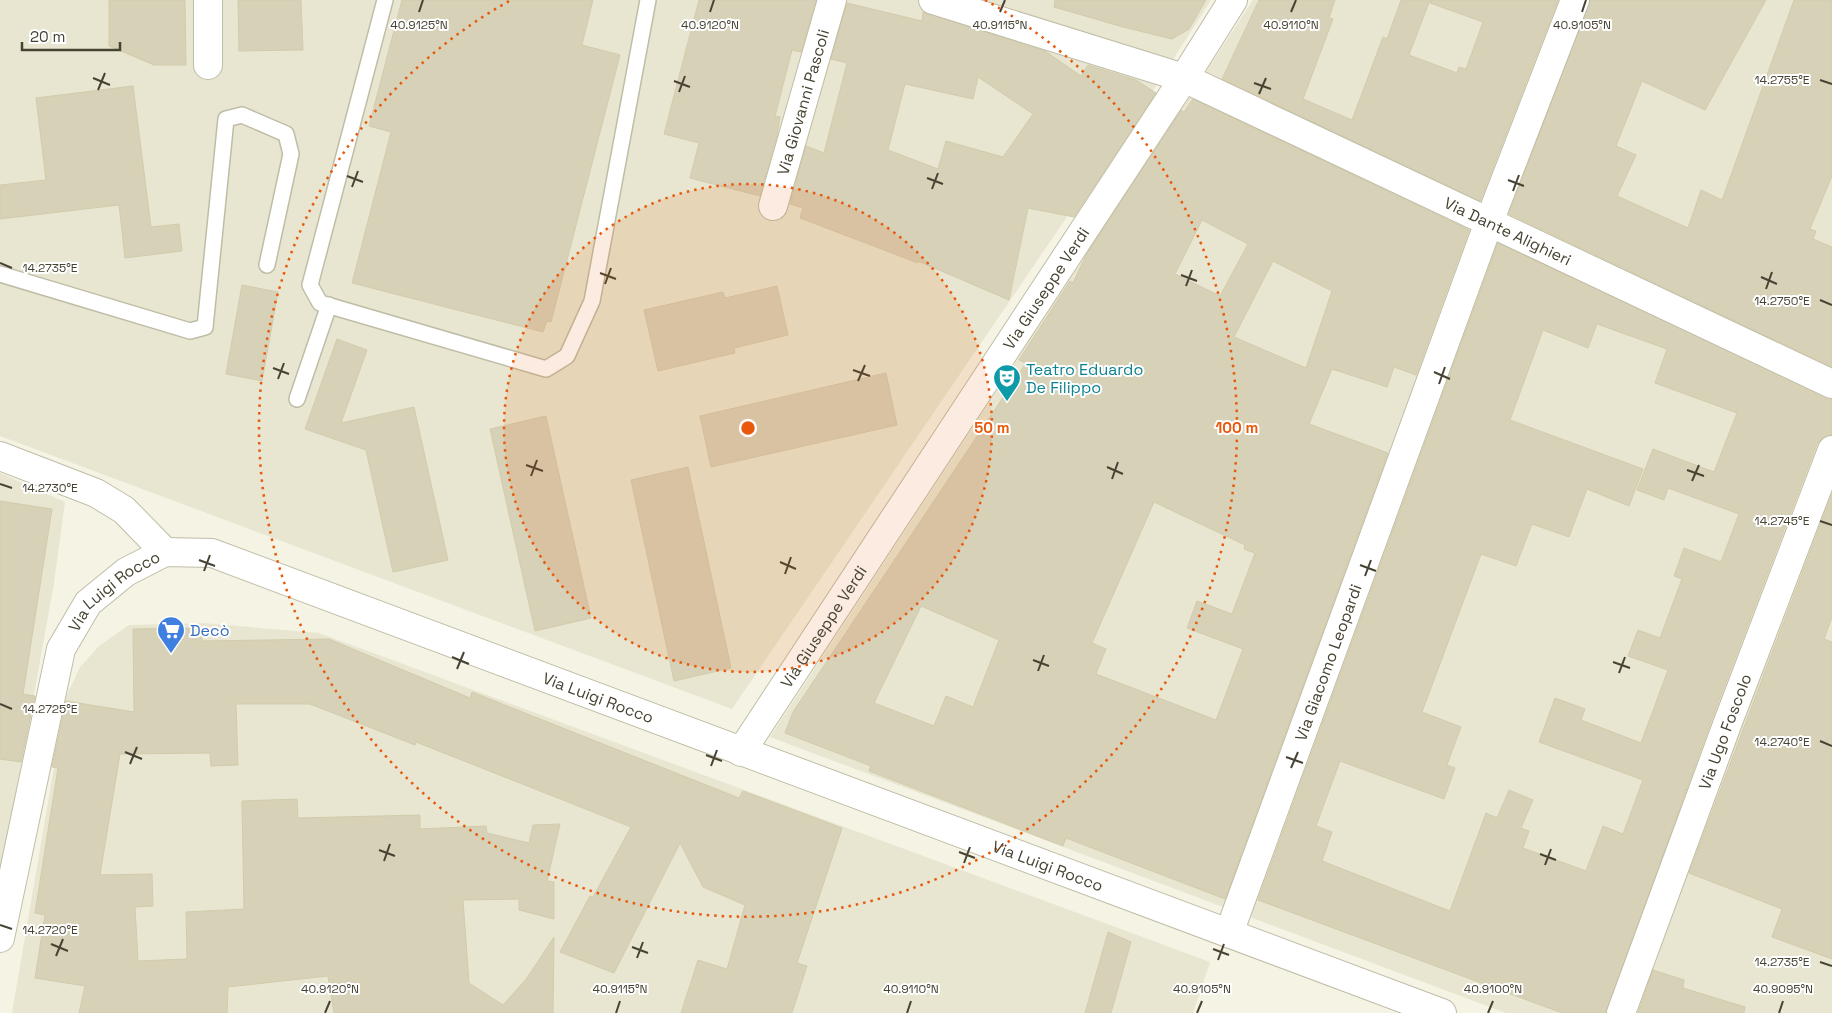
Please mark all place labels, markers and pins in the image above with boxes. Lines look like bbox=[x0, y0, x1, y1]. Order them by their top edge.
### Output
place label: Teatro Eduardo De Filippo bbox=[1026, 359, 1143, 398]
theatre icon: Teatro Eduardo De Filippo bbox=[992, 363, 1022, 402]
centre of rings bbox=[739, 419, 757, 437]
supermarket icon: Decò bbox=[156, 615, 186, 654]
place label: Decò bbox=[190, 620, 230, 641]

